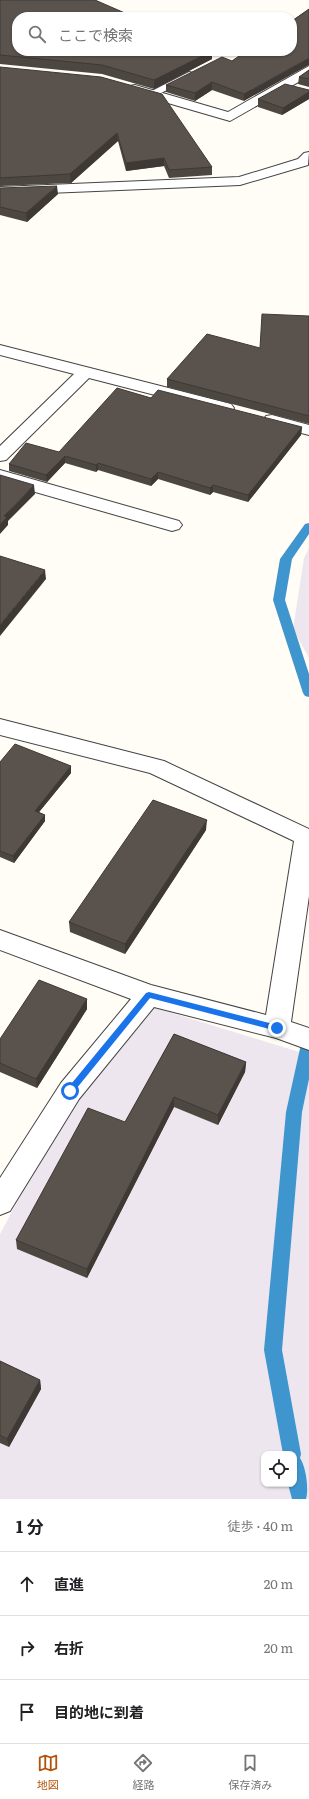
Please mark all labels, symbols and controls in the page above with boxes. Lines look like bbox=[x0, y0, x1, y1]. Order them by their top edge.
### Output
search box bbox=[12, 12, 297, 56]
icon: search bbox=[26, 23, 48, 45]
text: ここで検索 bbox=[58, 23, 133, 46]
route end bbox=[268, 1019, 286, 1037]
route start bbox=[61, 1082, 79, 1100]
map controls bbox=[261, 1451, 297, 1487]
button: locate bbox=[261, 1451, 297, 1487]
text: 1 分 bbox=[16, 1513, 43, 1538]
text: 徒歩 · 40 m bbox=[228, 1516, 293, 1535]
text: 直進 bbox=[54, 1572, 84, 1595]
icon: ahead bbox=[16, 1573, 38, 1595]
text: 20 m bbox=[264, 1574, 293, 1593]
text: 右折 bbox=[54, 1636, 84, 1659]
icon: right bbox=[16, 1637, 38, 1659]
text: 20 m bbox=[264, 1638, 293, 1657]
text: 目的地に到着 bbox=[54, 1700, 144, 1723]
icon: arrive bbox=[16, 1701, 38, 1723]
tab: 地図 bbox=[37, 1752, 59, 1792]
tab: 経路 bbox=[132, 1752, 154, 1792]
tab: 保存済み bbox=[228, 1752, 272, 1792]

